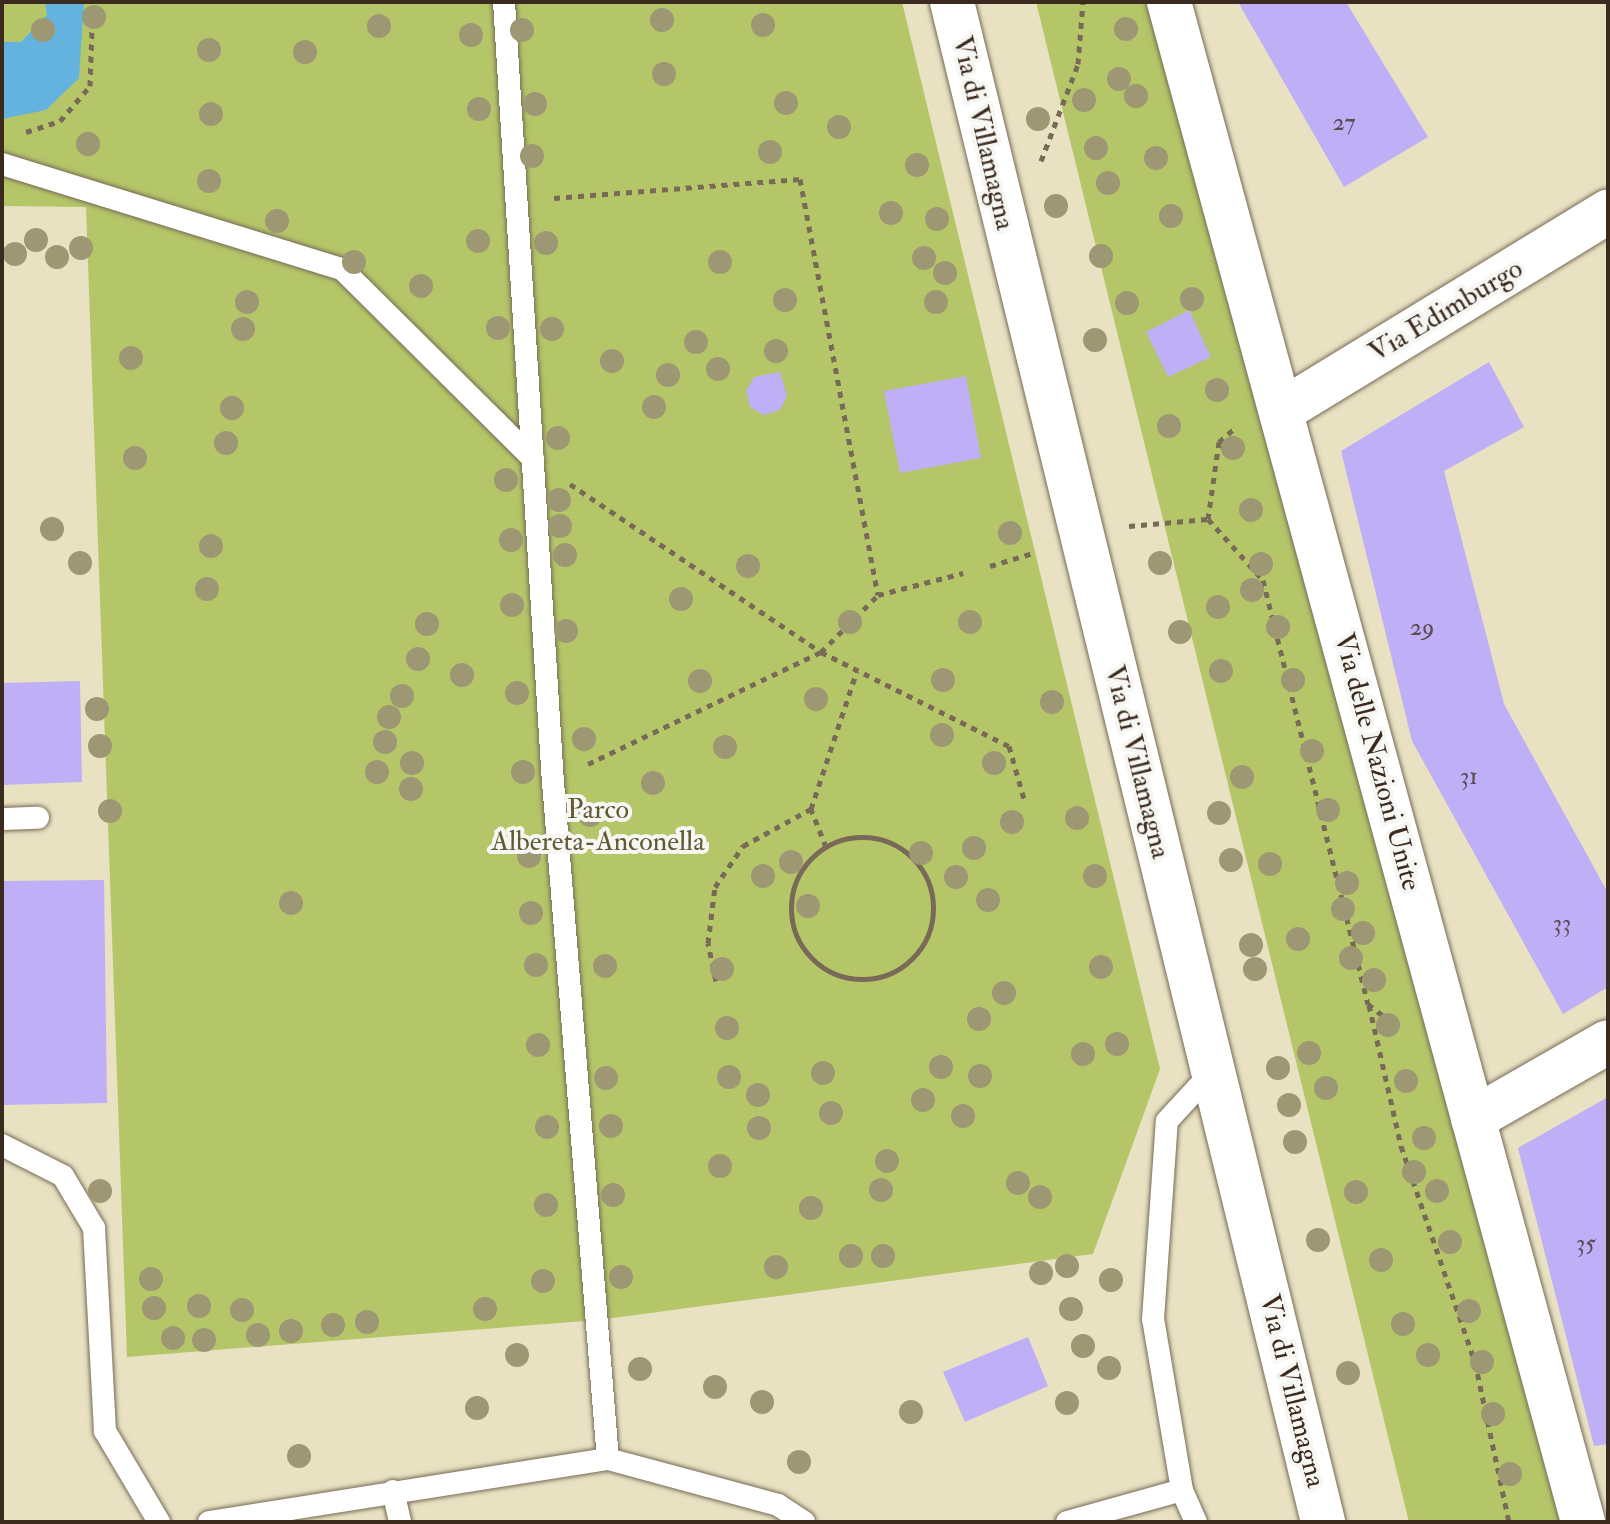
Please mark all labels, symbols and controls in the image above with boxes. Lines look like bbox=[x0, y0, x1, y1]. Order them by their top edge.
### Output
street label: Via di Villamagna bbox=[944, 33, 1022, 233]
house number: 27 bbox=[1332, 109, 1356, 137]
street label: Via Edimburgo bbox=[1363, 252, 1529, 370]
house number: 29 bbox=[1410, 614, 1434, 642]
street label: Via delle Nazioni Unite bbox=[1326, 630, 1428, 894]
street label: Via di Villamagna bbox=[1097, 662, 1177, 862]
house number: 31 bbox=[1460, 763, 1478, 791]
park label: Parco Albereta-Anconella bbox=[491, 793, 705, 859]
house number: 33 bbox=[1553, 910, 1571, 938]
house number: 35 bbox=[1576, 1230, 1596, 1258]
street label: Via di Villamagna bbox=[1252, 1291, 1332, 1491]

